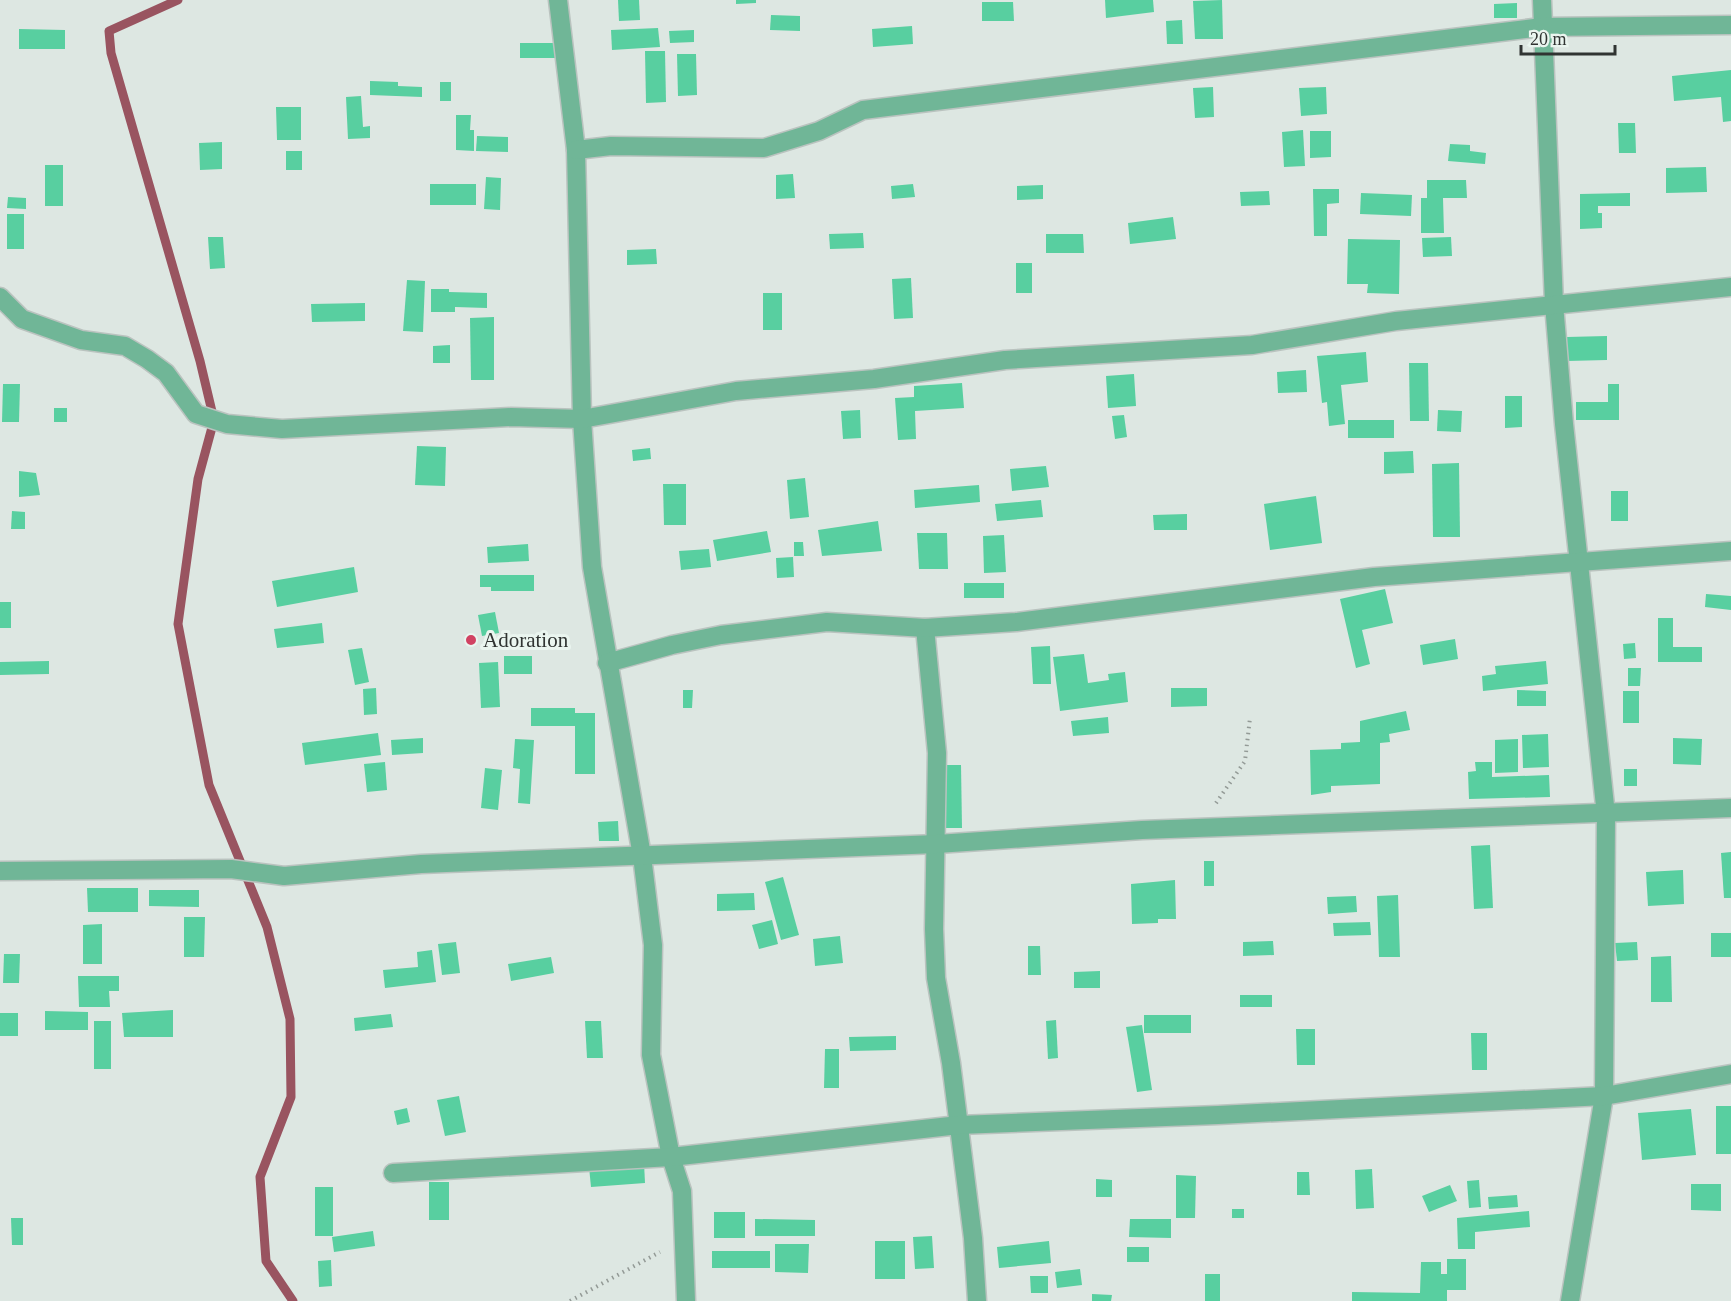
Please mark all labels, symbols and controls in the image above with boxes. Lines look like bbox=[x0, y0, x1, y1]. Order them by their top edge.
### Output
scale bar bbox=[1521, 18, 1616, 56]
text: 20 m bbox=[1530, 29, 1567, 49]
place label: Adoration bbox=[483, 628, 569, 652]
marker: Adoration bbox=[464, 633, 478, 647]

